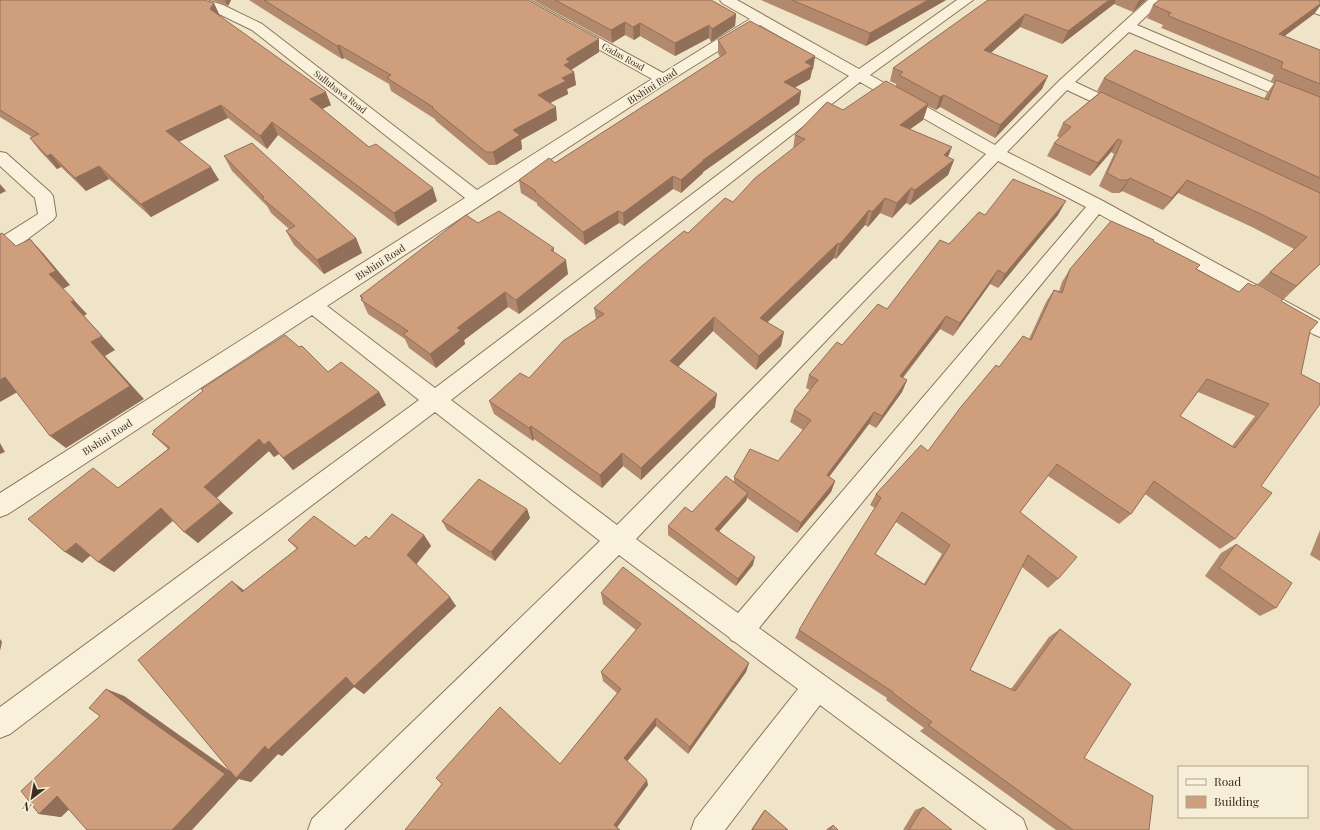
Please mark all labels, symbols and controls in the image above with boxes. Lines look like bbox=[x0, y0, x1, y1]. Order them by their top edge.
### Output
street label: Gadas Road bbox=[600, 39, 648, 73]
street label: BIshini Road bbox=[624, 65, 680, 107]
street label: Sullubawa Road bbox=[312, 67, 370, 116]
street label: BIshini Road bbox=[352, 241, 408, 283]
street label: BIshini Road bbox=[79, 416, 135, 458]
legend bbox=[1178, 766, 1308, 818]
text: Road bbox=[1214, 773, 1241, 789]
north arrow bbox=[12, 778, 52, 818]
text: Building bbox=[1214, 793, 1260, 809]
text: N bbox=[19, 798, 34, 815]

